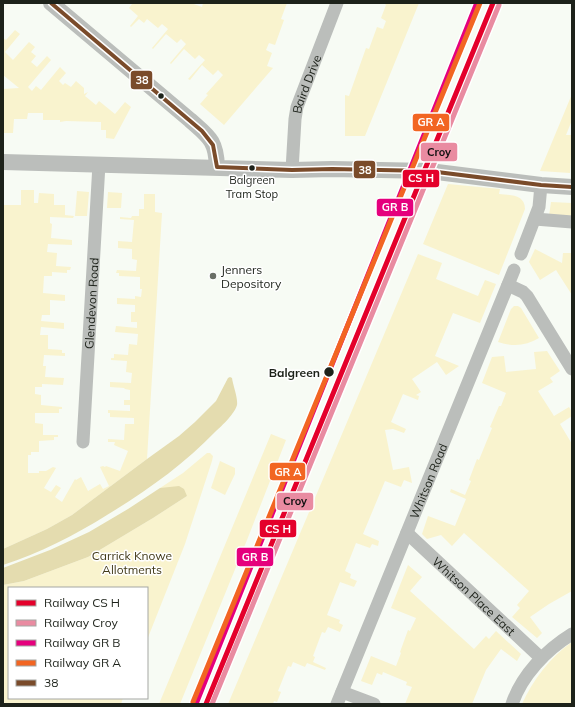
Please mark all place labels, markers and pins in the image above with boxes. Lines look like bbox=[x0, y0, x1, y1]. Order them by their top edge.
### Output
unlabelled marker bbox=[156, 91, 166, 101]
marker: Balgreen Tram Stop bbox=[247, 163, 257, 173]
place label: Balgreen Tram Stop bbox=[226, 173, 279, 201]
place label: Jenners Depository bbox=[221, 262, 282, 291]
marker: Jenners Depository bbox=[208, 271, 218, 281]
place label: Balgreen bbox=[269, 365, 320, 380]
marker: Balgreen bbox=[322, 365, 336, 379]

